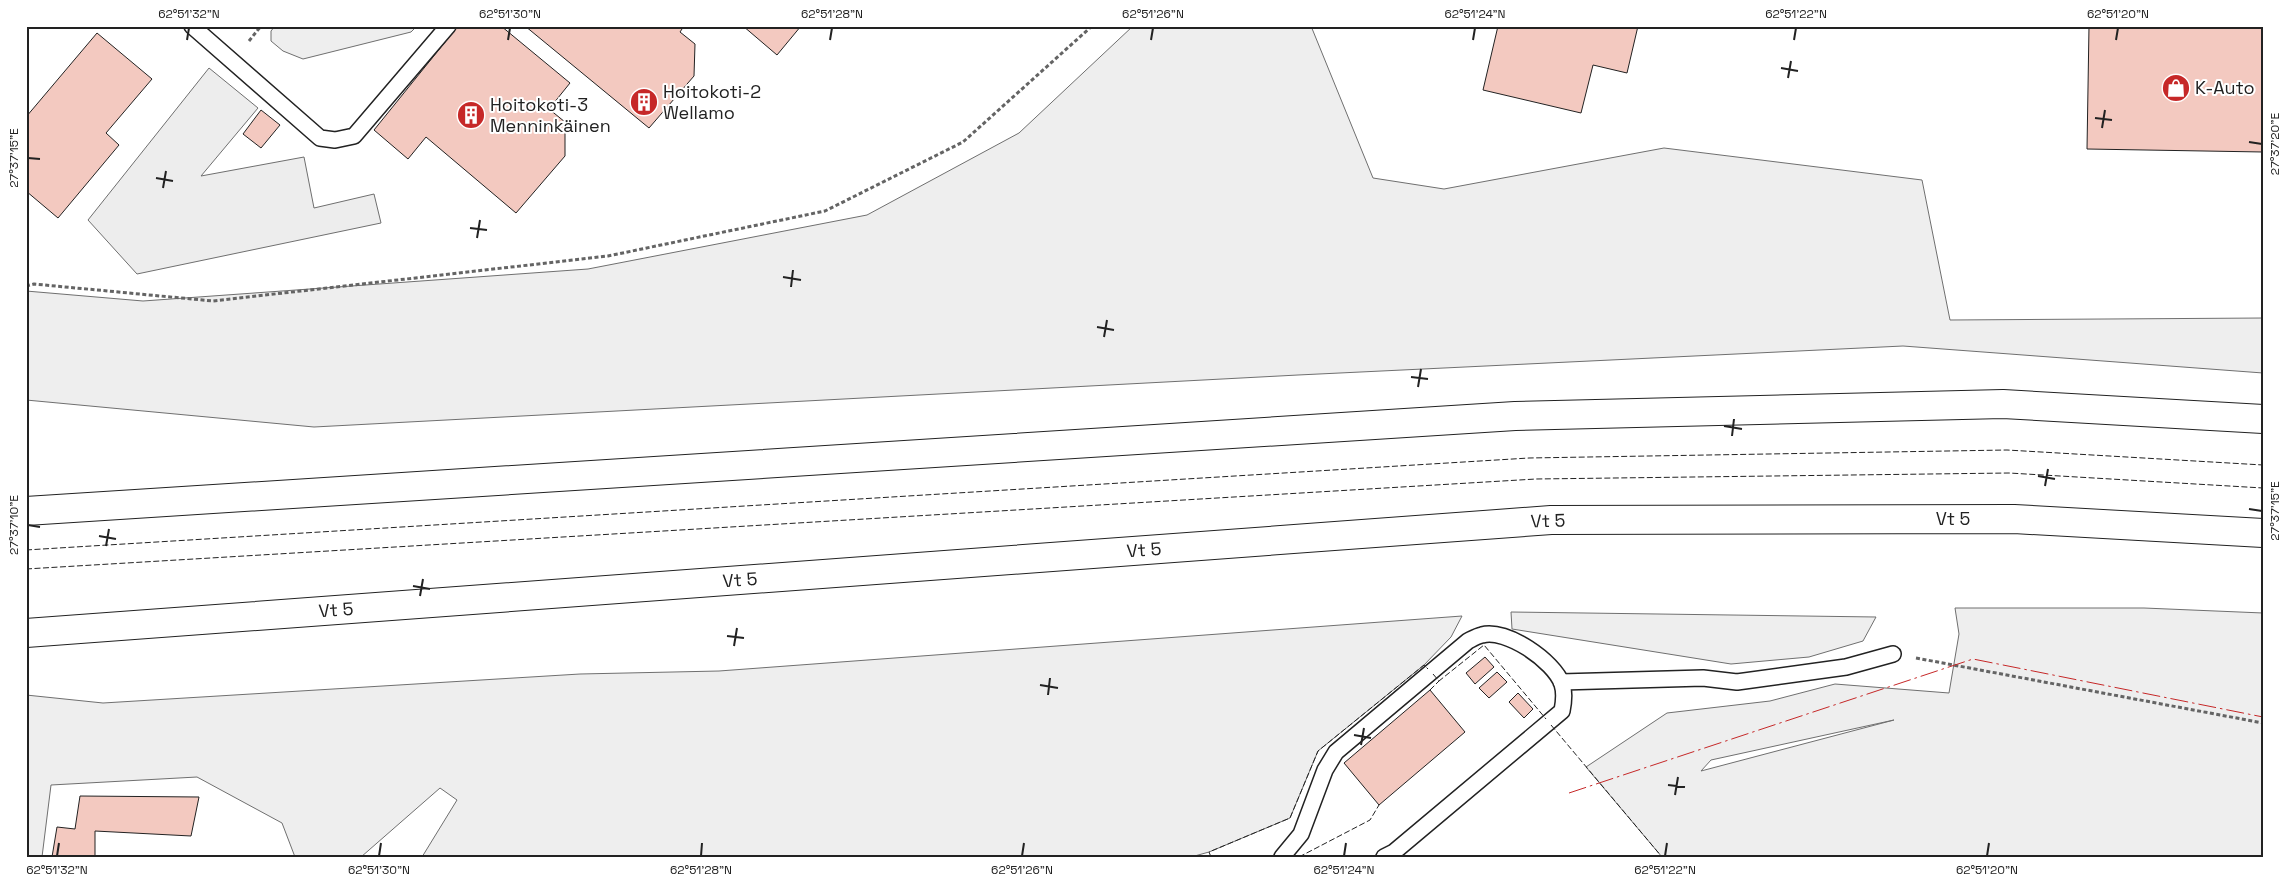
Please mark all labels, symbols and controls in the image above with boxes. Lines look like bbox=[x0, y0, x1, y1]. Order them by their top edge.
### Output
text: 62°51'32"N bbox=[158, 6, 220, 22]
text: 62°51'30"N bbox=[479, 6, 541, 22]
text: 62°51'28"N bbox=[801, 6, 863, 22]
text: 62°51'26"N bbox=[1122, 6, 1184, 22]
text: 62°51'24"N bbox=[1444, 6, 1506, 22]
text: 62°51'22"N bbox=[1765, 6, 1827, 22]
text: 62°51'20"N bbox=[2087, 6, 2149, 22]
shop icon: K-Auto bbox=[2161, 73, 2191, 103]
place label: K-Auto bbox=[2195, 76, 2255, 99]
place label: Hoitokoti-2 Wellamo bbox=[663, 80, 761, 124]
building icon: Hoitokoti-2 Wellamo bbox=[629, 87, 659, 117]
place label: Hoitokoti-3 Menninkäinen bbox=[490, 93, 611, 137]
building icon: Hoitokoti-3 Menninkäinen bbox=[456, 100, 486, 130]
text: 27°37'20"E bbox=[2267, 113, 2283, 175]
text: 27°37'15"E bbox=[6, 128, 22, 188]
text: 27°37'15"E bbox=[2267, 481, 2283, 541]
text: 27°37'10"E bbox=[6, 495, 22, 555]
street label: Vt 5 bbox=[1936, 507, 1970, 530]
street label: Vt 5 bbox=[1530, 508, 1566, 533]
street label: Vt 5 bbox=[1126, 537, 1162, 562]
street label: Vt 5 bbox=[722, 567, 758, 592]
street label: Vt 5 bbox=[318, 597, 354, 622]
text: 62°51'32"N bbox=[26, 862, 88, 878]
text: 62°51'30"N bbox=[348, 862, 410, 878]
text: 62°51'28"N bbox=[670, 862, 732, 878]
text: 62°51'26"N bbox=[991, 862, 1053, 878]
text: 62°51'24"N bbox=[1313, 862, 1375, 878]
text: 62°51'22"N bbox=[1634, 862, 1696, 878]
text: 62°51'20"N bbox=[1956, 862, 2018, 878]

